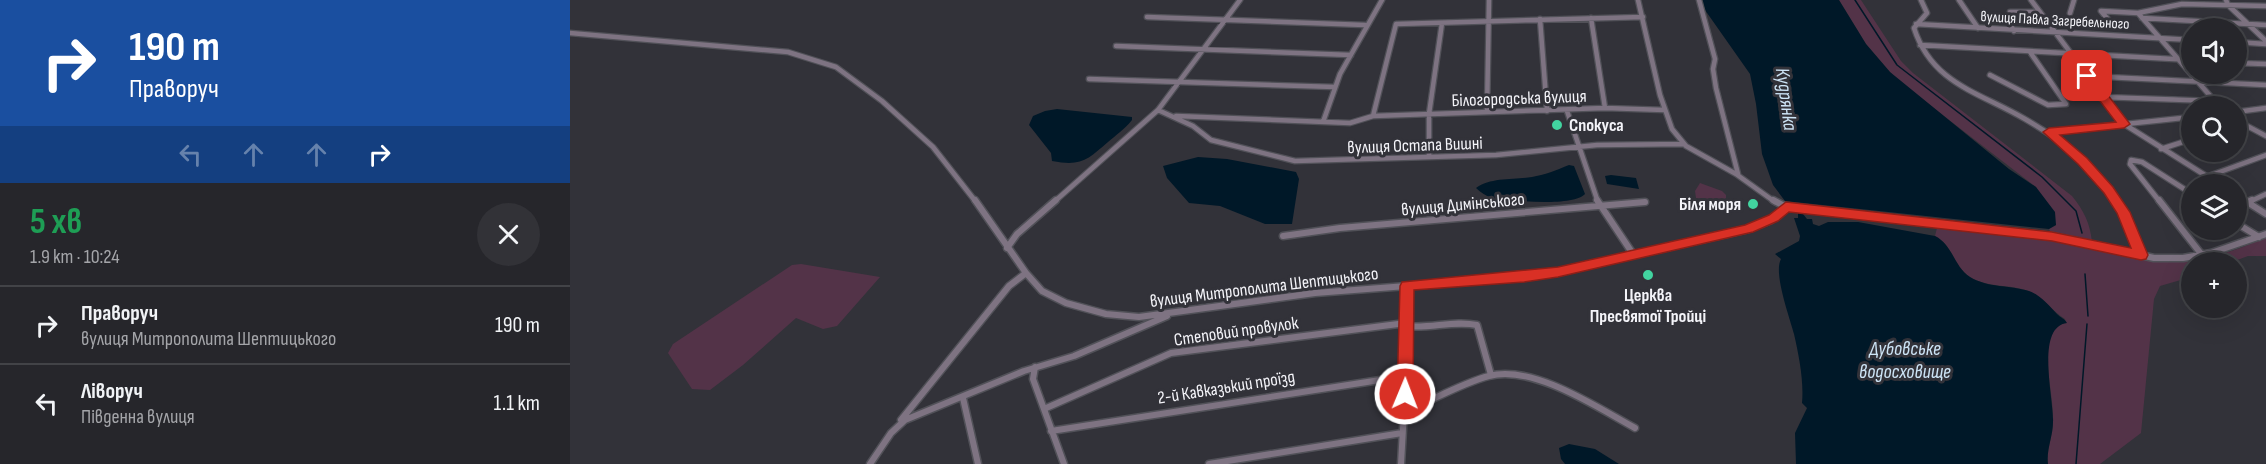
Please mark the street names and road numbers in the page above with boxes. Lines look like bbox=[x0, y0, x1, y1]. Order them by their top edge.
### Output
street label: вулиця Павла Загребельного bbox=[1980, 7, 2130, 34]
street label: Білогородська вулиця bbox=[1451, 86, 1587, 111]
street label: вулиця Остапа Вишні bbox=[1347, 133, 1483, 158]
street label: вулиця Димінського bbox=[1400, 189, 1526, 220]
street label: вулиця Митрополита Шептицького bbox=[1149, 263, 1379, 312]
street label: Степовий провулок bbox=[1172, 312, 1300, 351]
street label: 2-й Кавказький проїзд bbox=[1156, 366, 1296, 409]

